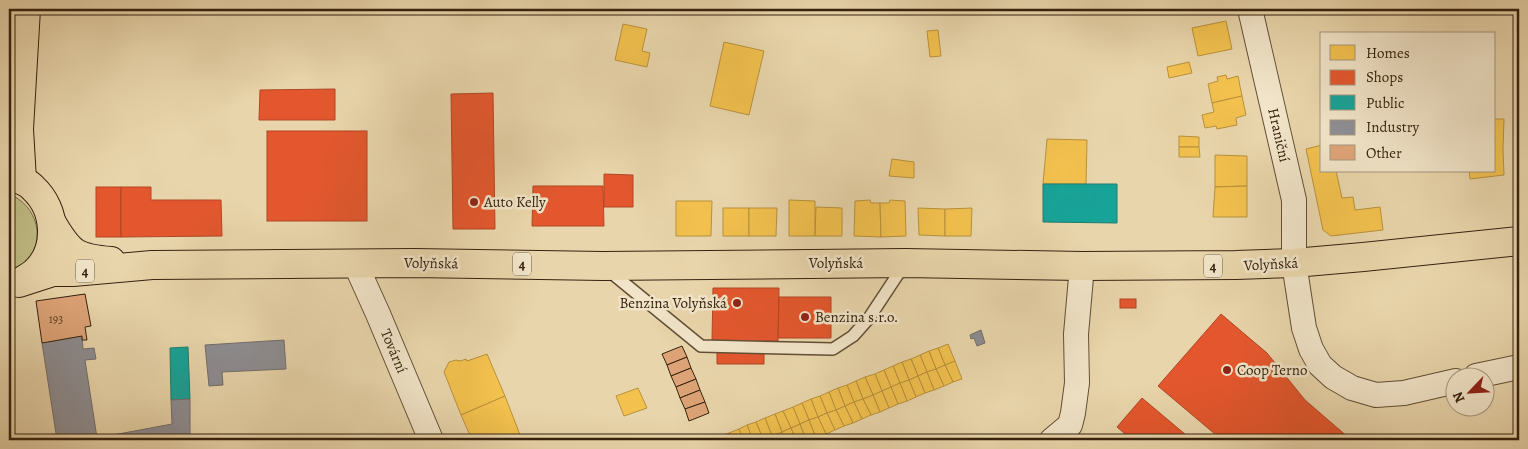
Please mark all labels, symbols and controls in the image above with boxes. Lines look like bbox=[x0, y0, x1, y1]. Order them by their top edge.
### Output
legend bbox=[1320, 32, 1496, 172]
text: Homes bbox=[1366, 43, 1410, 63]
text: Shops bbox=[1366, 67, 1403, 87]
text: Public bbox=[1366, 93, 1404, 113]
street label: Hraniční bbox=[1263, 106, 1295, 164]
text: Industry bbox=[1366, 117, 1420, 137]
text: Other bbox=[1366, 143, 1402, 163]
place label: Auto Kelly bbox=[483, 192, 546, 212]
marker: Auto Kelly bbox=[468, 196, 480, 208]
road number: 4 bbox=[513, 252, 531, 276]
street label: Volyňská bbox=[403, 253, 458, 273]
street label: Volyňská bbox=[808, 253, 863, 273]
street label: Volyňská bbox=[1242, 253, 1299, 275]
road number: 4 bbox=[1204, 255, 1222, 278]
road number: 4 bbox=[76, 260, 94, 282]
place label: Benzina Volyňská bbox=[619, 293, 727, 313]
marker: Benzina Volyňská bbox=[731, 297, 743, 309]
place label: Benzina s.r.o. bbox=[815, 307, 898, 327]
house number: 193 bbox=[49, 311, 63, 327]
marker: Benzina s.r.o. bbox=[799, 311, 811, 323]
street label: Tovární bbox=[376, 326, 412, 376]
place label: Coop Terno bbox=[1237, 360, 1307, 380]
marker: Coop Terno bbox=[1221, 364, 1233, 376]
north arrow bbox=[1446, 366, 1496, 416]
text: N bbox=[1448, 389, 1469, 406]

